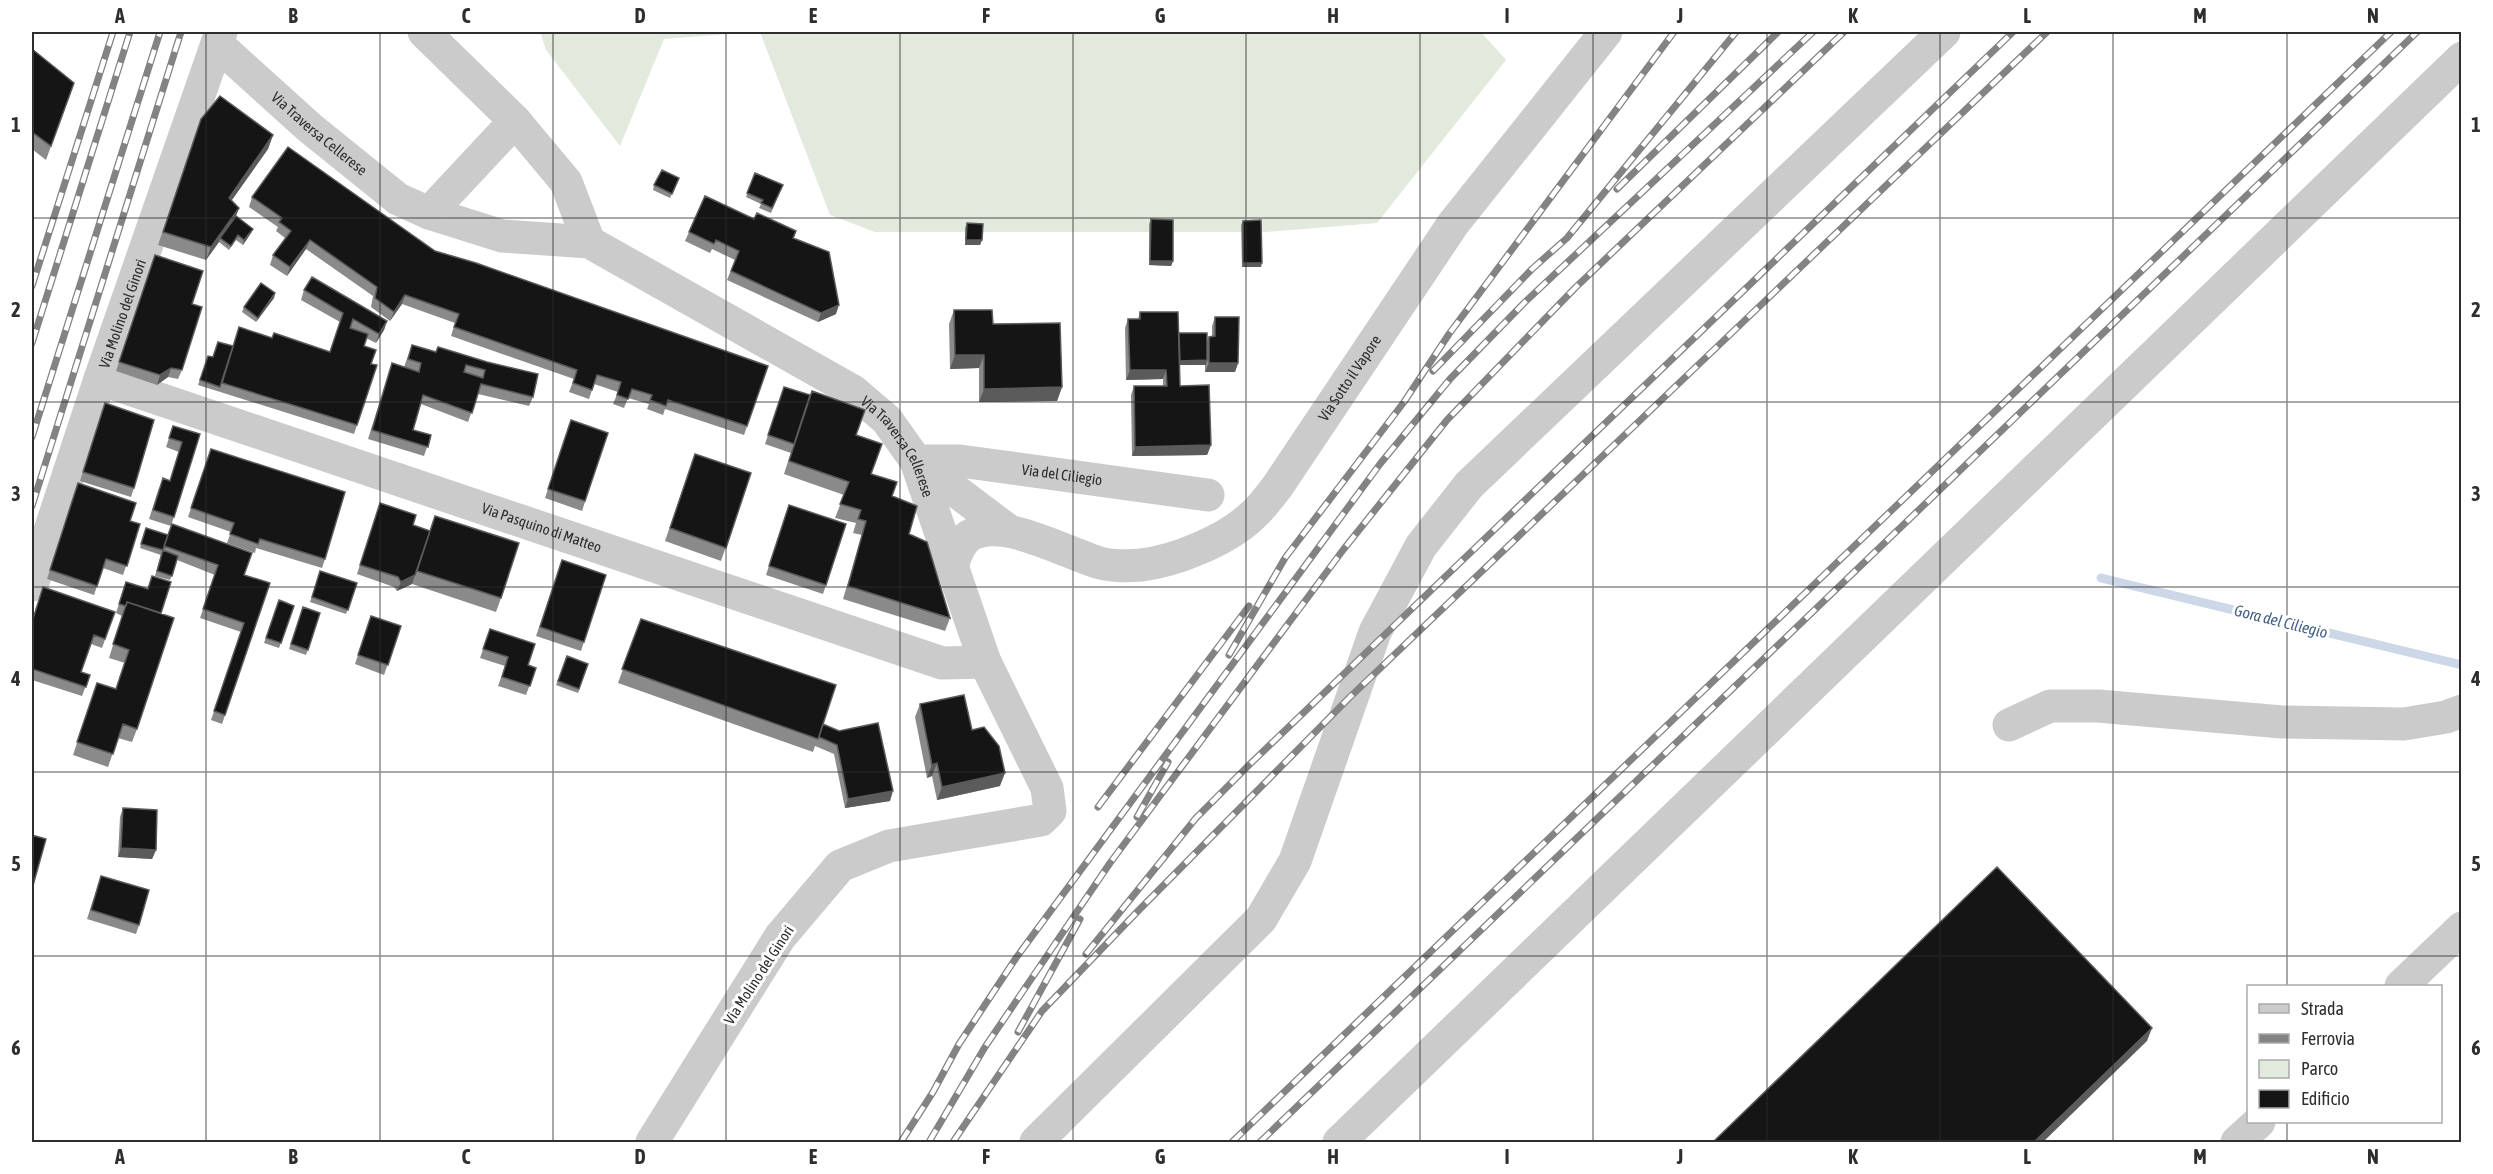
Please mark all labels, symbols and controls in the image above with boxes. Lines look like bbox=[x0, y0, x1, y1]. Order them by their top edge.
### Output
text: A bbox=[114, 4, 125, 27]
text: B bbox=[288, 4, 298, 27]
text: C bbox=[462, 4, 471, 27]
text: D bbox=[634, 4, 646, 27]
text: E bbox=[809, 4, 818, 27]
text: F bbox=[982, 4, 990, 27]
text: G bbox=[1155, 4, 1166, 27]
text: H bbox=[1327, 4, 1339, 27]
text: I bbox=[1504, 4, 1510, 27]
text: J bbox=[1676, 4, 1683, 27]
text: K bbox=[1848, 4, 1858, 27]
text: L bbox=[2023, 4, 2031, 27]
text: M bbox=[2193, 4, 2207, 27]
text: N bbox=[2367, 4, 2379, 27]
street label: Via Traversa Cellerese bbox=[268, 88, 371, 179]
text: 1 bbox=[11, 113, 21, 136]
text: 1 bbox=[2471, 113, 2481, 136]
street label: Via Molino del Ginori bbox=[95, 257, 149, 370]
text: 2 bbox=[11, 298, 21, 321]
text: 2 bbox=[2471, 298, 2481, 321]
street label: Via Sotto il Vapore bbox=[1315, 332, 1384, 424]
street label: Via Traversa Cellerese bbox=[858, 392, 937, 499]
street label: Via del Ciliegio bbox=[1021, 461, 1104, 488]
text: 3 bbox=[11, 482, 21, 505]
text: 3 bbox=[2471, 482, 2481, 505]
street label: Via Pasquino di Matteo bbox=[480, 499, 604, 556]
water label: Gora del Ciliegio bbox=[2232, 601, 2330, 642]
text: 4 bbox=[10, 667, 21, 690]
text: 4 bbox=[2470, 667, 2481, 690]
text: 5 bbox=[11, 852, 21, 875]
text: 5 bbox=[2471, 852, 2481, 875]
street label: Via Molino del Ginori bbox=[720, 922, 797, 1027]
legend bbox=[2247, 985, 2442, 1123]
text: Strada bbox=[2301, 998, 2344, 1019]
text: Ferrovia bbox=[2301, 1028, 2355, 1049]
text: 6 bbox=[11, 1036, 21, 1059]
text: 6 bbox=[2471, 1036, 2481, 1059]
text: Parco bbox=[2301, 1058, 2338, 1079]
text: Edificio bbox=[2301, 1088, 2350, 1109]
text: A bbox=[114, 1145, 125, 1168]
text: B bbox=[288, 1145, 298, 1168]
text: C bbox=[462, 1145, 471, 1168]
text: D bbox=[634, 1145, 646, 1168]
text: E bbox=[809, 1145, 818, 1168]
text: F bbox=[982, 1145, 990, 1168]
text: G bbox=[1155, 1145, 1166, 1168]
text: H bbox=[1327, 1145, 1339, 1168]
text: I bbox=[1504, 1145, 1510, 1168]
text: J bbox=[1676, 1145, 1683, 1168]
text: K bbox=[1848, 1145, 1858, 1168]
text: L bbox=[2023, 1145, 2031, 1168]
text: M bbox=[2193, 1145, 2207, 1168]
text: N bbox=[2367, 1145, 2379, 1168]

